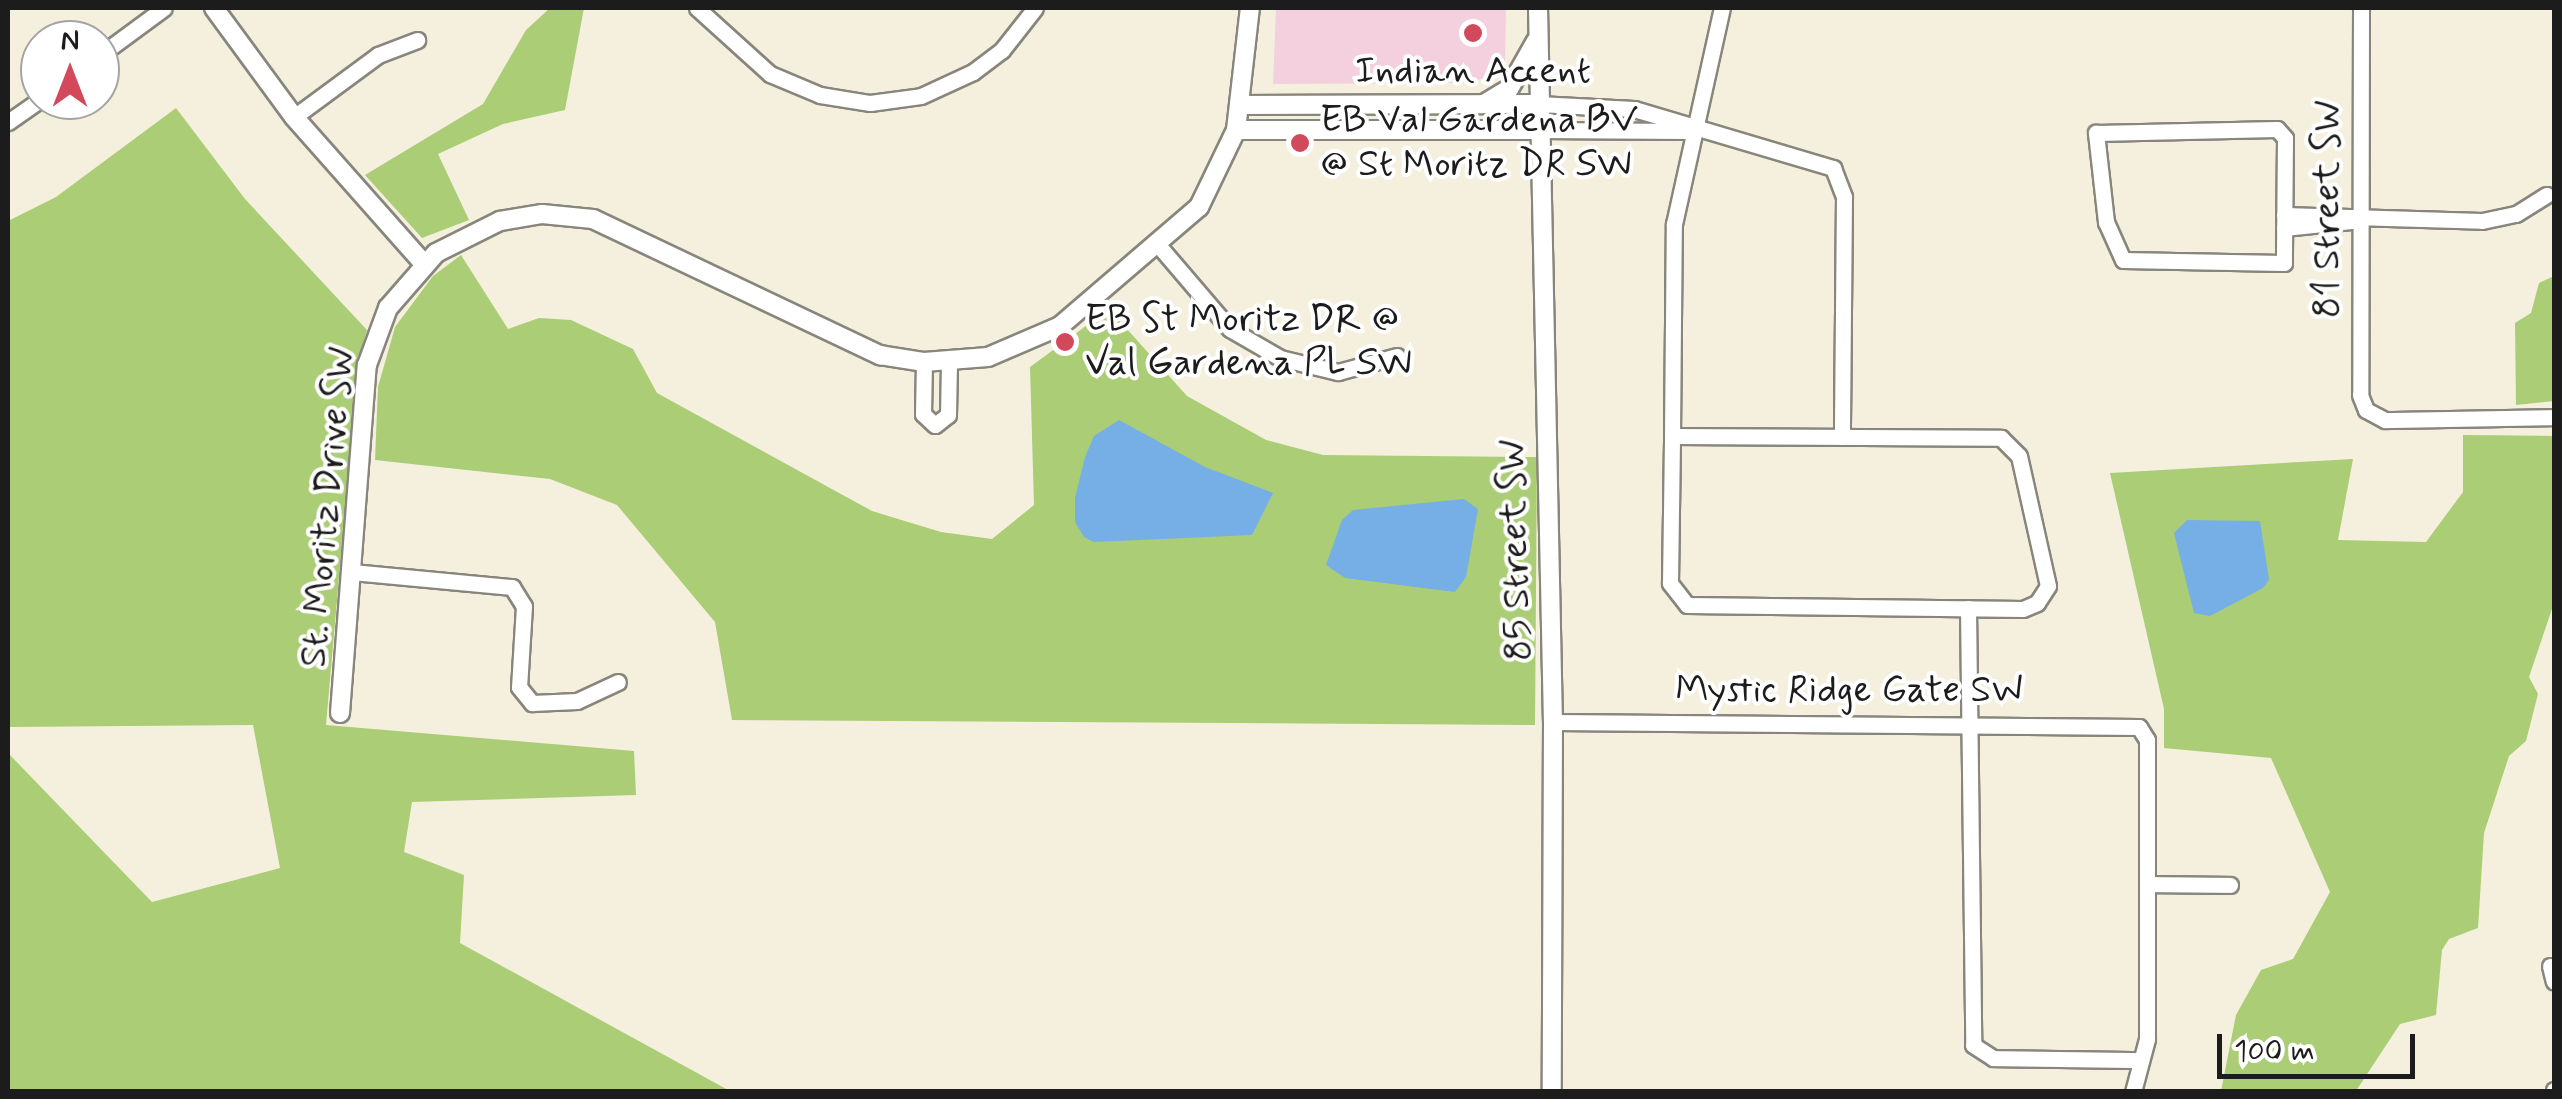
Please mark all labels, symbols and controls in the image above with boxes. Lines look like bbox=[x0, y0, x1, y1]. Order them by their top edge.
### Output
north arrow bbox=[20, 20, 120, 120]
marker: Indian Accent bbox=[1462, 22, 1484, 44]
text: N bbox=[61, 23, 79, 60]
place label: Indian Accent bbox=[1355, 49, 1591, 95]
place label: EB Val Gardena BV @ St Moritz DR SW bbox=[1320, 98, 1635, 188]
street label: 81 Street SW bbox=[2305, 99, 2351, 319]
marker: EB Val Gardena BV @ St Moritz DR SW bbox=[1289, 132, 1311, 154]
place label: EB St Moritz DR @ Val Gardena PL SW bbox=[1085, 297, 1399, 386]
marker: EB St Moritz DR @ Val Gardena PL SW bbox=[1054, 331, 1076, 353]
street label: St. Moritz Drive SW bbox=[291, 345, 365, 669]
street label: 85 Street SW bbox=[1489, 437, 1543, 663]
street label: Mystic Ridge Gate SW bbox=[1677, 668, 2021, 714]
scale bar bbox=[2222, 1014, 2420, 1076]
text: 100 m bbox=[2234, 1032, 2315, 1071]

